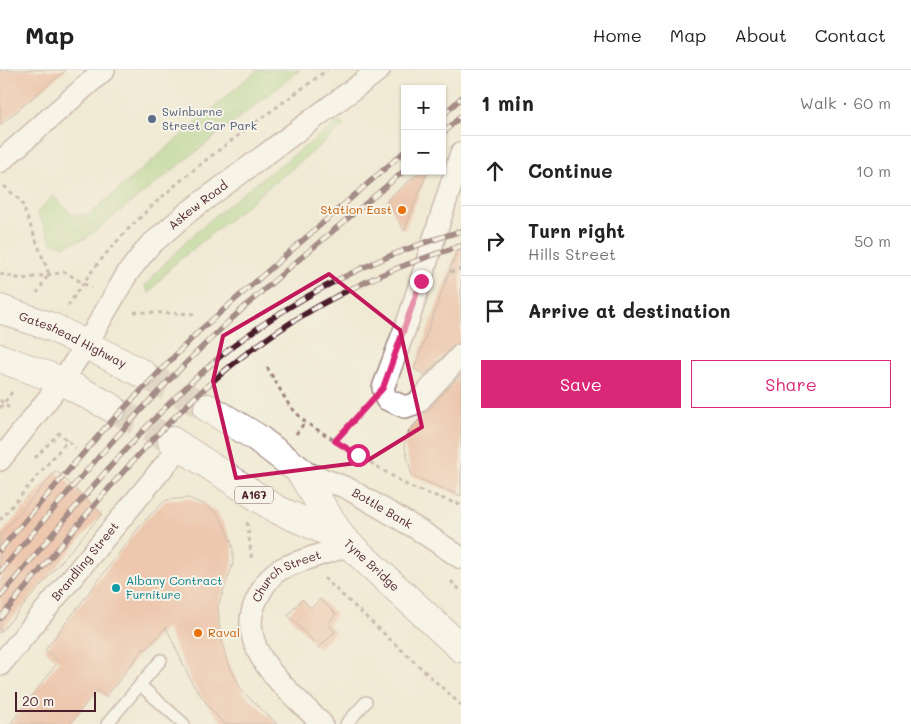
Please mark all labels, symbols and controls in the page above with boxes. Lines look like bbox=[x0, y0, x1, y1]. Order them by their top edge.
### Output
text: Map bbox=[25, 19, 74, 50]
text: Home bbox=[593, 23, 642, 47]
text: Map bbox=[670, 23, 706, 47]
text: About bbox=[734, 23, 787, 47]
text: Contact bbox=[815, 23, 886, 47]
map controls bbox=[401, 85, 446, 175]
button: + bbox=[401, 85, 446, 130]
text: 1 min bbox=[481, 89, 534, 116]
text: Walk · 60 m bbox=[800, 92, 891, 113]
place label: Swinburne Street Car Park bbox=[162, 103, 257, 133]
marker: Swinburne Street Car Park bbox=[146, 113, 158, 125]
button: − bbox=[401, 130, 446, 175]
icon: ahead bbox=[481, 157, 509, 185]
text: Continue bbox=[528, 158, 613, 183]
text: 10 m bbox=[856, 160, 891, 181]
street label: Askew Road bbox=[164, 176, 231, 233]
place label: Station East bbox=[320, 201, 392, 217]
marker: Station East bbox=[396, 204, 408, 216]
text: Turn right bbox=[528, 218, 625, 243]
icon: right bbox=[481, 227, 509, 255]
text: 50 m bbox=[854, 230, 891, 251]
text: Hills Street bbox=[528, 243, 616, 264]
route end bbox=[410, 270, 433, 293]
icon: arrive bbox=[481, 297, 509, 325]
text: Arrive at destination bbox=[528, 298, 731, 323]
street label: Gateshead Highway bbox=[17, 307, 130, 371]
button: Save bbox=[481, 360, 681, 408]
button: Share bbox=[691, 360, 891, 408]
route start bbox=[347, 444, 370, 467]
street label: Bottle Bank bbox=[350, 484, 416, 532]
road number: A167 bbox=[235, 486, 273, 504]
street label: Brandling Street bbox=[47, 518, 122, 604]
street label: Tyne Bridge bbox=[341, 535, 403, 594]
street label: Church Street bbox=[248, 546, 323, 605]
place label: Albany Contract Furniture bbox=[126, 572, 223, 602]
marker: Albany Contract Furniture bbox=[110, 582, 122, 594]
place label: Raval bbox=[208, 624, 240, 640]
marker: Raval bbox=[192, 627, 204, 639]
scale bar bbox=[15, 689, 96, 712]
text: 20 m bbox=[22, 691, 54, 710]

